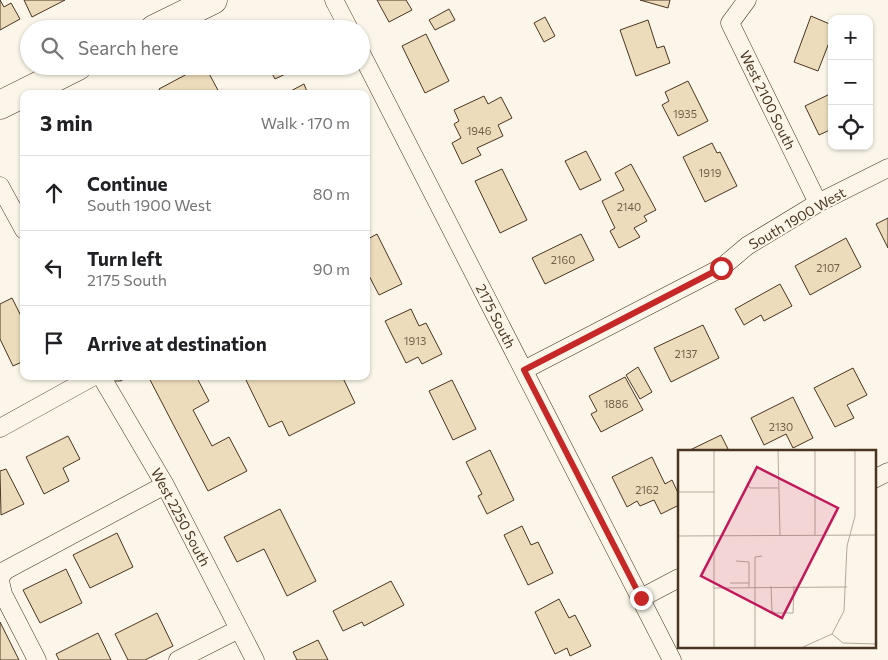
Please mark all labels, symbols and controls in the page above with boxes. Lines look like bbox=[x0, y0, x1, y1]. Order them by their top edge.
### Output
map controls bbox=[828, 15, 873, 150]
button: + bbox=[828, 15, 873, 60]
search box bbox=[20, 20, 370, 75]
icon: search bbox=[38, 34, 66, 62]
text: Search here bbox=[78, 36, 178, 59]
street label: West 2100 South bbox=[737, 48, 799, 152]
button: − bbox=[828, 60, 873, 105]
button: locate bbox=[828, 105, 873, 150]
house number: 1935 bbox=[673, 107, 697, 120]
text: 3 min bbox=[40, 110, 93, 135]
text: Walk · 170 m bbox=[261, 113, 350, 132]
house number: 1946 bbox=[467, 124, 492, 137]
house number: 1919 bbox=[699, 166, 722, 179]
text: Continue bbox=[87, 172, 167, 195]
icon: ahead bbox=[40, 179, 68, 207]
street label: South 1900 West bbox=[746, 183, 849, 253]
text: 80 m bbox=[313, 184, 350, 203]
text: South 1900 West bbox=[87, 195, 212, 214]
house number: 2140 bbox=[617, 200, 641, 213]
text: Turn left bbox=[87, 247, 162, 270]
house number: 2160 bbox=[551, 253, 575, 266]
icon: left bbox=[40, 254, 68, 282]
route start bbox=[710, 257, 733, 280]
text: 90 m bbox=[313, 259, 350, 278]
house number: 2107 bbox=[816, 261, 840, 274]
text: 2175 South bbox=[87, 270, 167, 289]
street label: 2175 South bbox=[473, 281, 519, 351]
icon: arrive bbox=[40, 329, 68, 357]
text: Arrive at destination bbox=[87, 332, 267, 355]
house number: 1913 bbox=[404, 334, 426, 347]
house number: 2137 bbox=[675, 347, 698, 360]
house number: 1886 bbox=[604, 397, 629, 410]
house number: 2130 bbox=[769, 420, 793, 433]
inset map bbox=[678, 450, 876, 648]
street label: West 2250 South bbox=[148, 465, 214, 569]
house number: 2162 bbox=[635, 483, 659, 496]
route end bbox=[630, 587, 653, 610]

